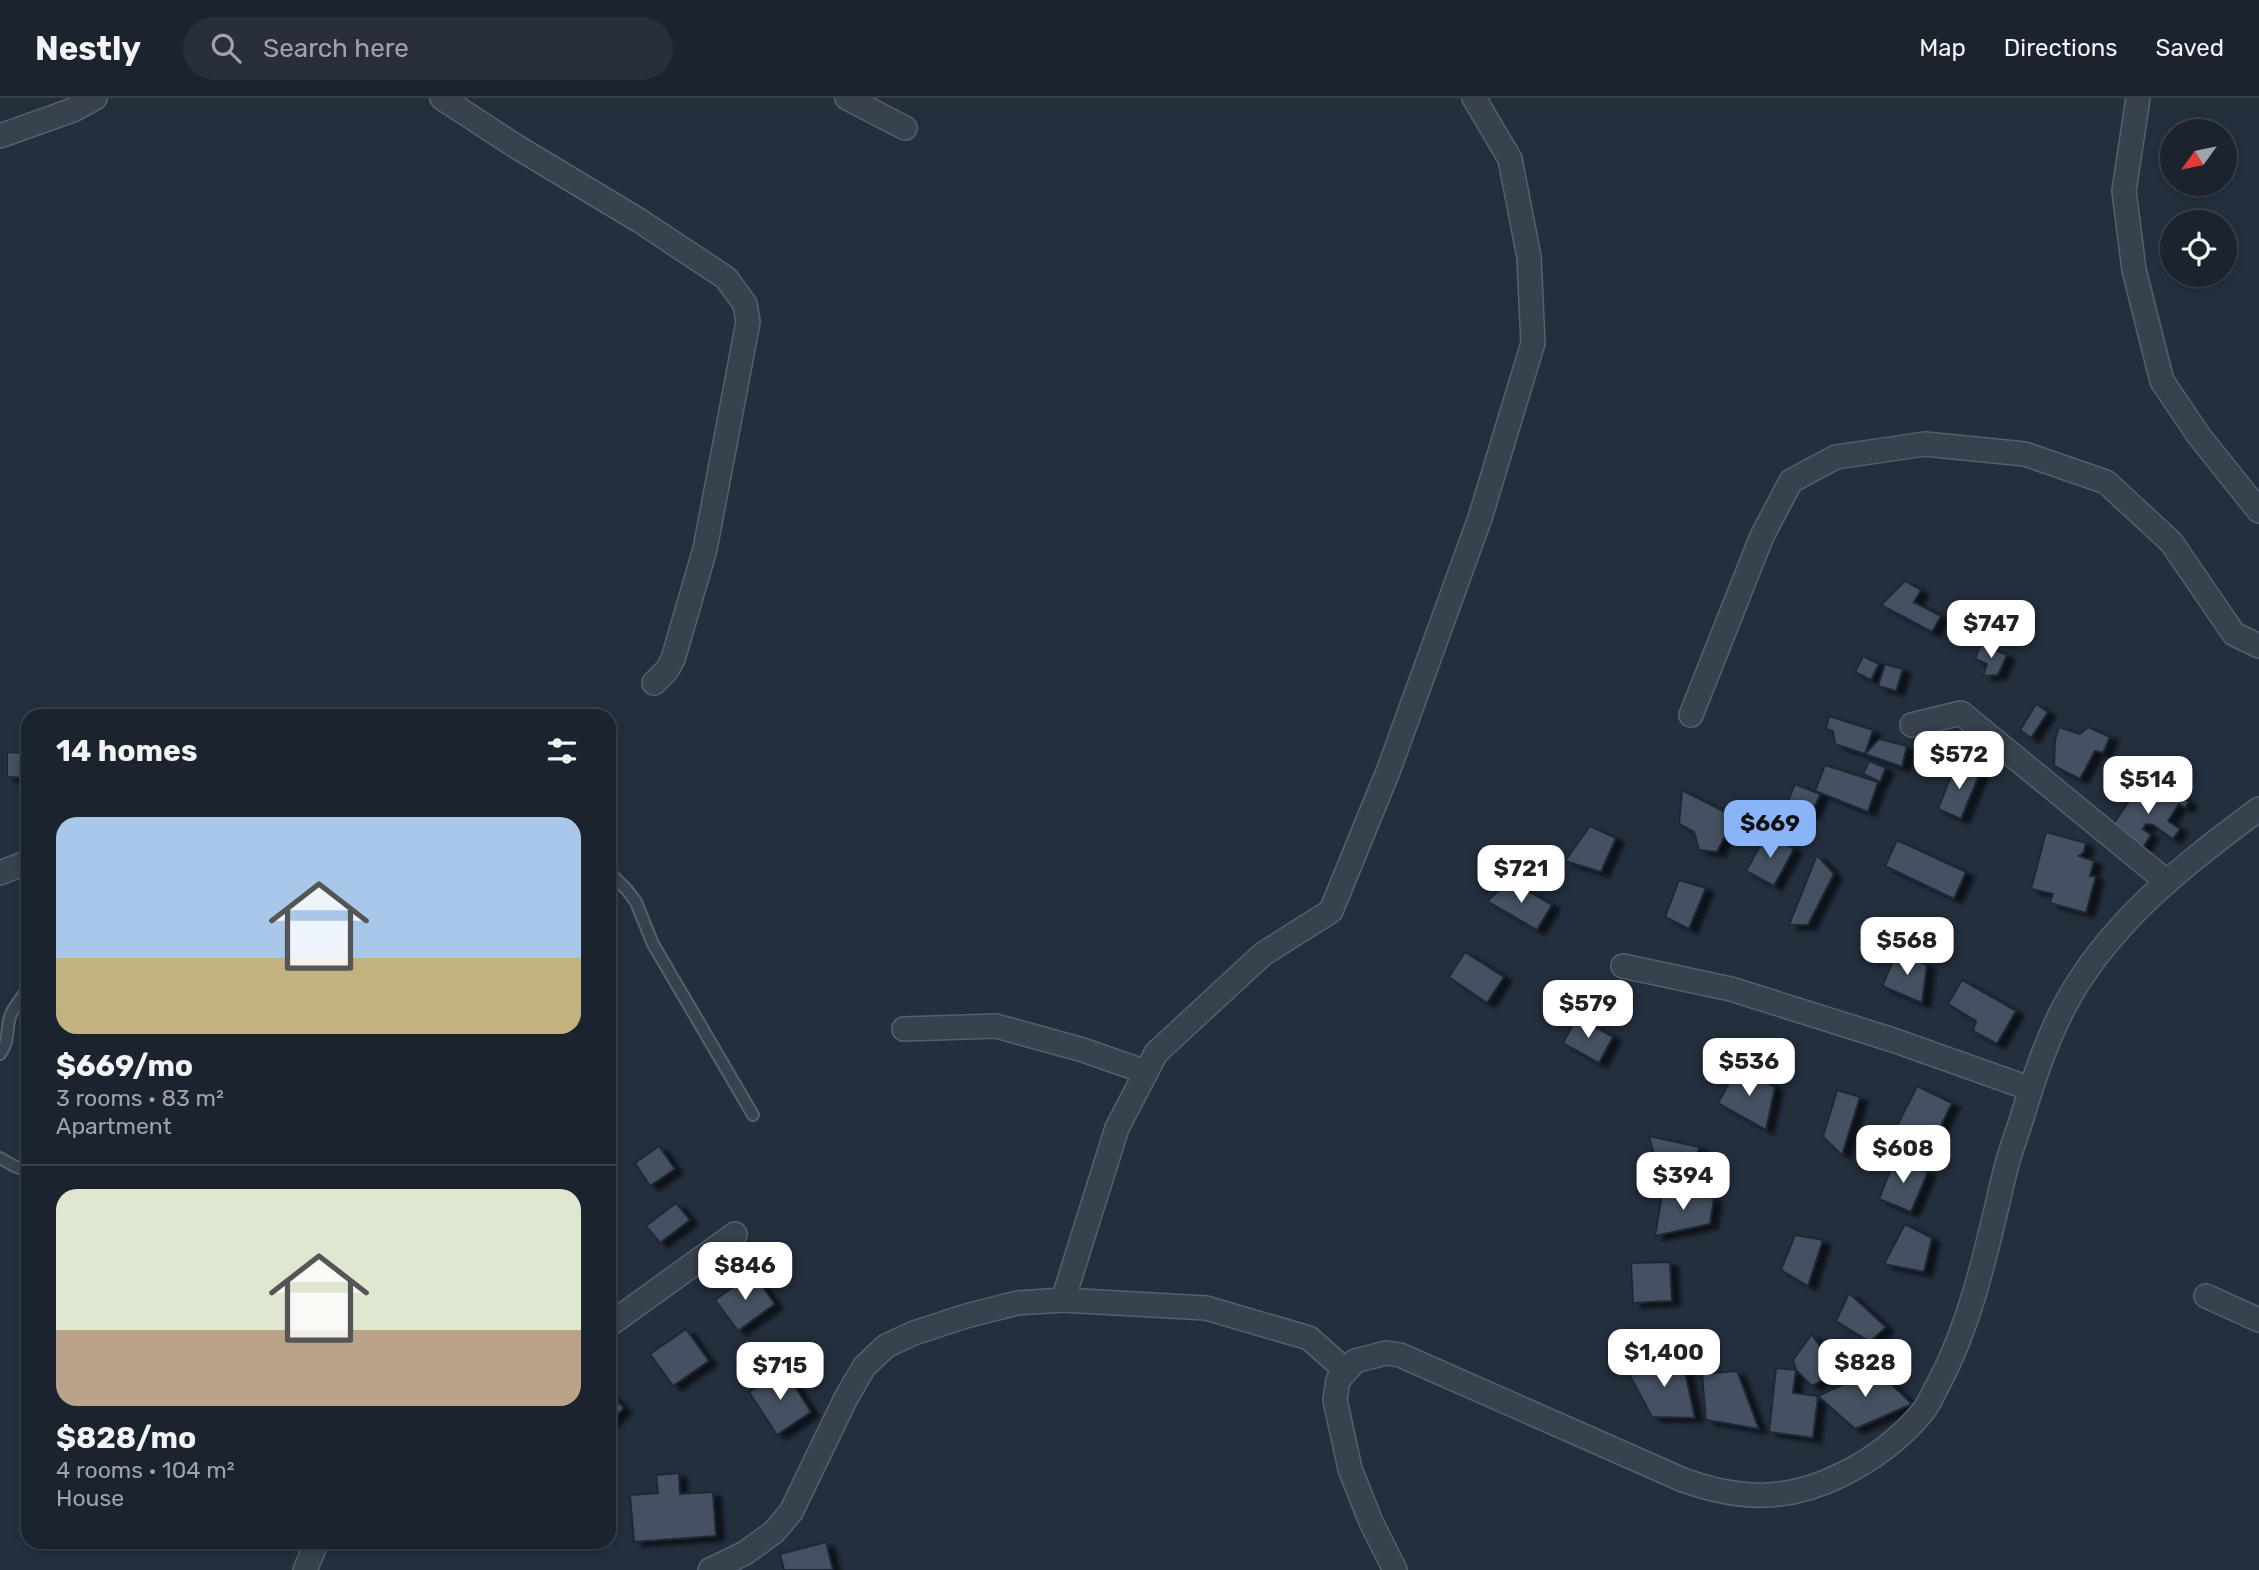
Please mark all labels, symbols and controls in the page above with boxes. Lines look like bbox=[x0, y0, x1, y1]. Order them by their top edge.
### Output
search box bbox=[183, 17, 673, 80]
text: Nestly bbox=[35, 29, 141, 68]
icon: search bbox=[207, 29, 245, 67]
text: Search here bbox=[263, 33, 409, 64]
text: Map bbox=[1919, 34, 1966, 62]
text: Directions bbox=[2004, 34, 2117, 62]
text: Saved bbox=[2155, 34, 2224, 62]
north arrow bbox=[2160, 119, 2236, 196]
map controls bbox=[2160, 119, 2237, 287]
button: locate bbox=[2160, 210, 2237, 287]
pin: $747 bbox=[1950, 601, 2032, 660]
text: $747 bbox=[1963, 609, 2019, 637]
icon: filters bbox=[543, 732, 581, 770]
pin: $572 bbox=[1918, 732, 2000, 791]
text: 14 homes bbox=[56, 733, 198, 769]
text: $572 bbox=[1930, 740, 1988, 768]
pin: $514 bbox=[2107, 756, 2189, 816]
text: $514 bbox=[2119, 765, 2177, 793]
pin: $669 bbox=[1729, 800, 1811, 860]
text: $669 bbox=[1740, 809, 1800, 837]
pin: $721 bbox=[1480, 846, 1562, 905]
text: $721 bbox=[1494, 854, 1548, 882]
icon: home bbox=[256, 863, 382, 989]
pin: $568 bbox=[1866, 918, 1948, 977]
text: $568 bbox=[1877, 926, 1937, 954]
pin: $579 bbox=[1547, 981, 1629, 1040]
text: $579 bbox=[1559, 989, 1617, 1017]
pin: $536 bbox=[1708, 1038, 1790, 1098]
text: $536 bbox=[1719, 1047, 1779, 1075]
text: $669/mo bbox=[56, 1048, 193, 1084]
text: 3 rooms · 83 m² bbox=[56, 1084, 224, 1112]
text: Apartment bbox=[56, 1112, 172, 1140]
pin: $608 bbox=[1862, 1126, 1944, 1185]
text: $608 bbox=[1872, 1134, 1934, 1162]
pin: $394 bbox=[1642, 1152, 1724, 1212]
text: $394 bbox=[1653, 1161, 1713, 1189]
icon: home bbox=[256, 1235, 382, 1361]
pin: $846 bbox=[704, 1242, 786, 1302]
text: $846 bbox=[714, 1251, 776, 1279]
pin: $1,400 bbox=[1607, 1330, 1721, 1389]
text: $1,400 bbox=[1624, 1338, 1704, 1366]
pin: $828 bbox=[1824, 1340, 1906, 1399]
pin: $715 bbox=[739, 1342, 821, 1402]
text: $828 bbox=[1834, 1348, 1896, 1376]
text: $715 bbox=[753, 1351, 807, 1379]
text: $828/mo bbox=[56, 1420, 196, 1456]
text: 4 rooms · 104 m² bbox=[56, 1456, 235, 1484]
text: House bbox=[56, 1484, 124, 1512]

